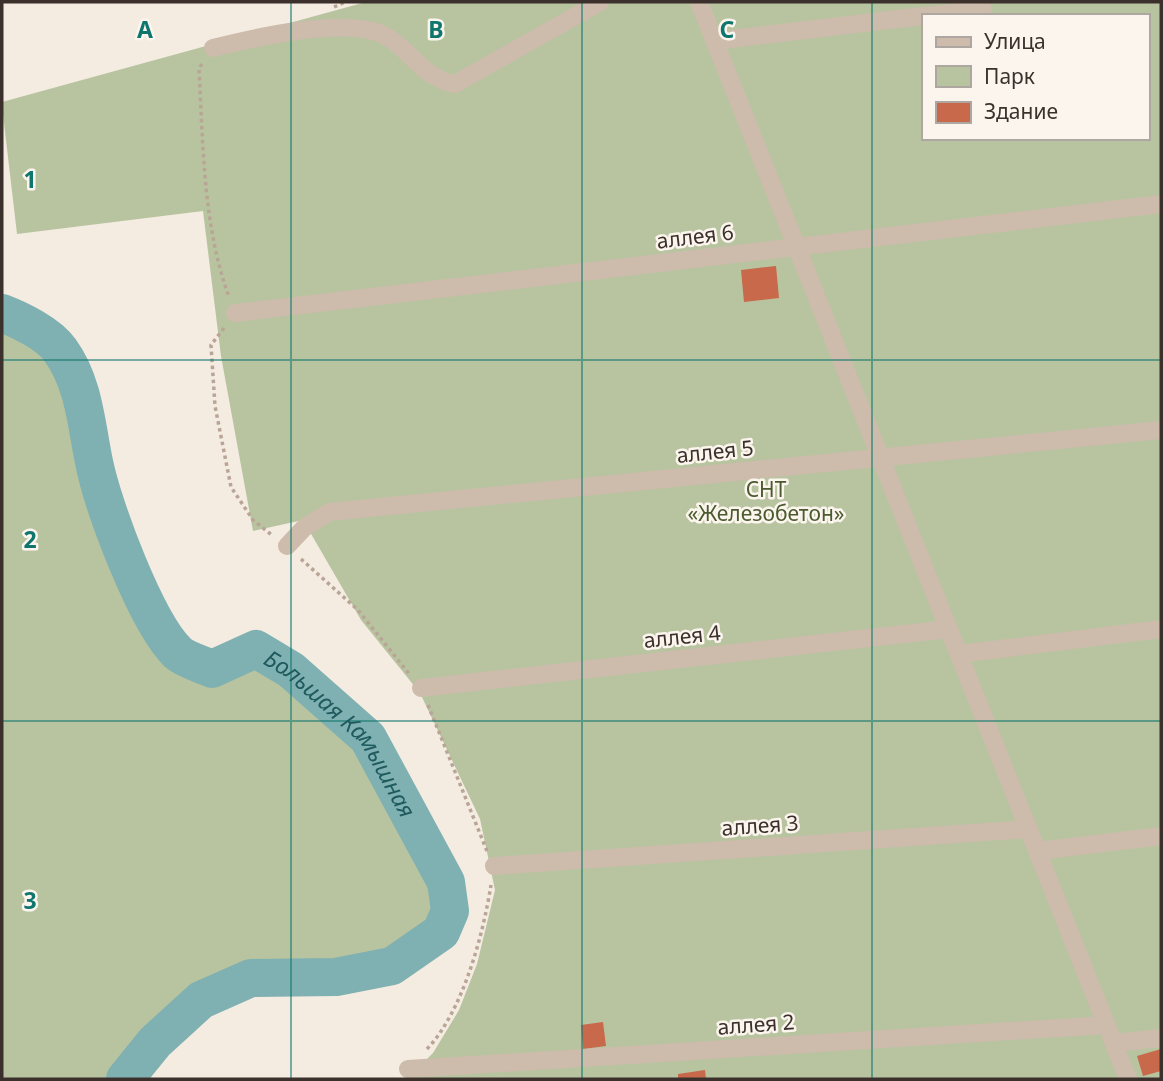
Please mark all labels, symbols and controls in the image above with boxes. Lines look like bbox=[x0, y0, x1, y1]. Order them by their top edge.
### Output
text: A bbox=[137, 13, 153, 45]
text: B bbox=[428, 13, 444, 45]
text: C bbox=[720, 13, 735, 45]
legend bbox=[922, 14, 1149, 140]
text: Улица bbox=[984, 27, 1046, 55]
text: Парк bbox=[984, 62, 1035, 90]
text: Здание bbox=[984, 97, 1058, 125]
text: 1 bbox=[23, 163, 37, 195]
street label: аллея 6 bbox=[655, 217, 735, 255]
street label: аллея 5 bbox=[675, 433, 755, 469]
park label: СНТ «Железобетон» bbox=[688, 475, 844, 527]
text: 2 bbox=[23, 523, 37, 555]
street label: аллея 4 bbox=[642, 618, 722, 654]
water label: Большая Камышная bbox=[259, 642, 424, 823]
street label: аллея 3 bbox=[720, 808, 800, 842]
text: 3 bbox=[23, 884, 37, 916]
street label: аллея 2 bbox=[716, 1007, 796, 1041]

